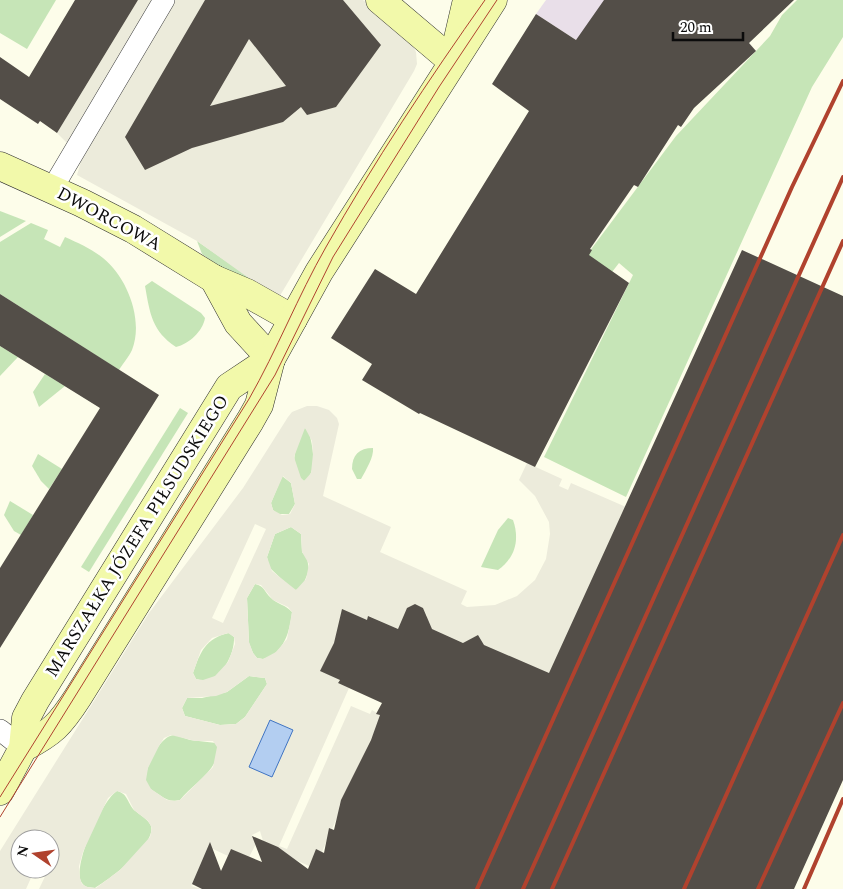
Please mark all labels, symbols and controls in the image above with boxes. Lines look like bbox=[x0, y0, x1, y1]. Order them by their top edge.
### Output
scale bar bbox=[673, 10, 743, 42]
text: 20 m bbox=[680, 16, 712, 39]
street label: DWORCOWA bbox=[52, 180, 166, 258]
street label: MARSZAŁKA JÓZEFA PIŁSUDSKIEGO bbox=[39, 390, 235, 682]
north arrow bbox=[10, 829, 60, 879]
text: N bbox=[11, 843, 34, 859]

